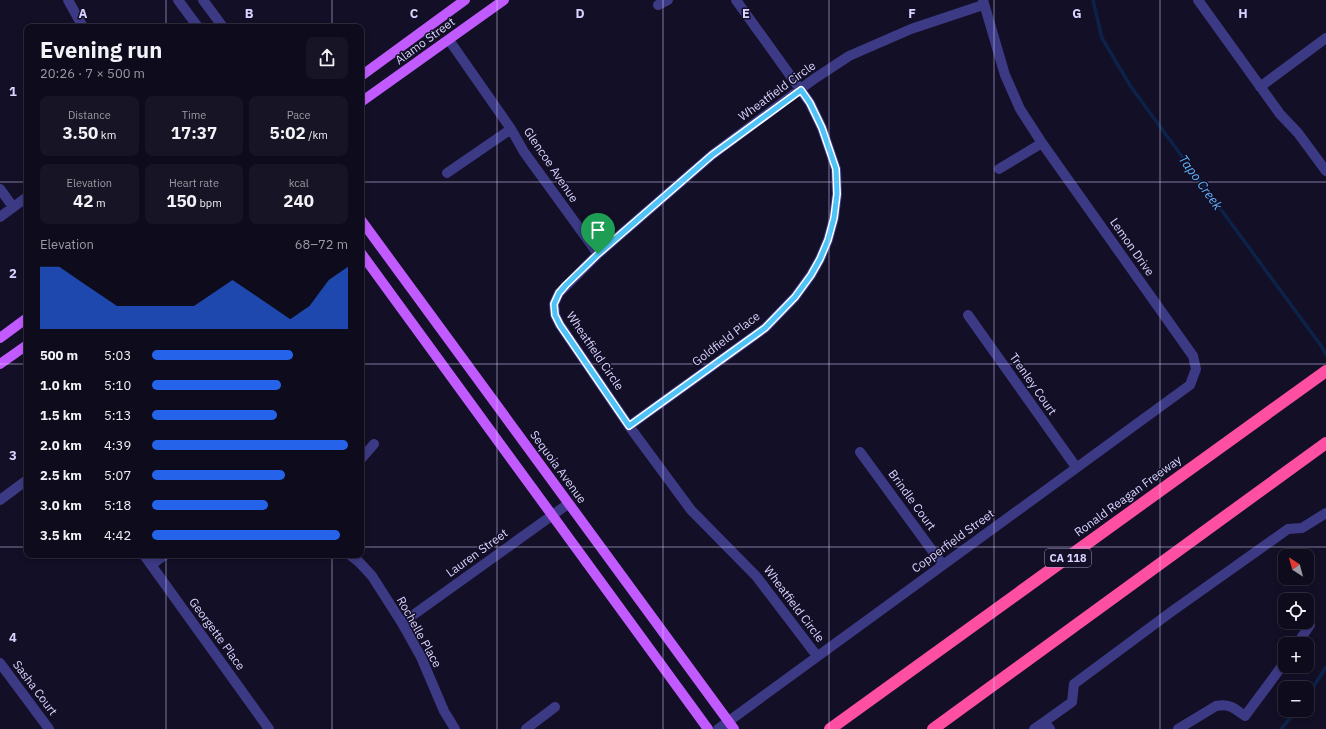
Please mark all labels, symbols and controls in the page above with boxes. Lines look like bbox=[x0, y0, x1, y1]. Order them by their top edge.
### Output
text: A bbox=[79, 5, 88, 22]
text: B bbox=[245, 5, 254, 22]
text: C bbox=[410, 5, 419, 22]
text: D bbox=[575, 5, 585, 22]
text: E bbox=[742, 5, 750, 22]
text: F bbox=[908, 5, 916, 22]
text: G bbox=[1072, 5, 1082, 22]
text: H bbox=[1238, 5, 1248, 22]
street label: Alamo Street bbox=[392, 14, 458, 67]
text: Evening run bbox=[40, 35, 162, 64]
button: share bbox=[306, 37, 348, 79]
street label: Wheatfield Circle bbox=[735, 57, 819, 124]
text: 20:26 · 7 × 500 m bbox=[40, 65, 145, 82]
text: 1 bbox=[9, 83, 17, 100]
text: Distance bbox=[68, 108, 111, 122]
text: Time bbox=[182, 108, 206, 122]
text: Pace bbox=[287, 108, 311, 122]
text: 3.50 bbox=[62, 122, 98, 144]
text: 17:37 bbox=[171, 122, 217, 144]
text: 5:02 bbox=[269, 122, 306, 144]
street label: Glencoe Avenue bbox=[521, 124, 582, 205]
text: km bbox=[98, 128, 116, 142]
text: /km bbox=[306, 128, 328, 142]
water label: Tapo Creek bbox=[1175, 151, 1226, 213]
text: Elevation bbox=[67, 176, 112, 190]
text: Heart rate bbox=[169, 176, 219, 190]
text: kcal bbox=[289, 176, 309, 190]
text: 42 bbox=[73, 190, 93, 212]
text: 150 bbox=[166, 190, 197, 212]
text: 240 bbox=[283, 190, 314, 212]
text: m bbox=[93, 196, 106, 210]
text: bpm bbox=[197, 196, 222, 210]
pin bbox=[581, 213, 615, 254]
street label: Lemon Drive bbox=[1107, 215, 1158, 279]
icon: arrive bbox=[587, 219, 609, 241]
text: Elevation bbox=[40, 236, 94, 253]
text: 68–72 m bbox=[295, 236, 348, 253]
text: 2 bbox=[9, 265, 17, 282]
street label: Goldfield Place bbox=[689, 308, 763, 369]
street label: Wheatfield Circle bbox=[564, 309, 628, 393]
text: 500 m bbox=[40, 347, 78, 364]
text: 5:03 bbox=[104, 347, 131, 364]
street label: Trenley Court bbox=[1007, 350, 1060, 418]
text: 1.0 km bbox=[40, 377, 82, 394]
text: 5:10 bbox=[104, 377, 131, 394]
text: 1.5 km bbox=[40, 407, 82, 424]
text: 5:13 bbox=[104, 407, 131, 424]
street label: Sequoia Avenue bbox=[527, 427, 590, 506]
text: 2.0 km bbox=[40, 437, 82, 454]
text: 4:39 bbox=[104, 437, 131, 454]
text: 3 bbox=[9, 447, 17, 464]
street label: Ronald Reagan Freeway bbox=[1071, 452, 1184, 539]
street label: Brindle Court bbox=[885, 466, 939, 533]
text: 2.5 km bbox=[40, 467, 82, 484]
text: 5:07 bbox=[104, 467, 131, 484]
text: 3.0 km bbox=[40, 497, 82, 514]
text: 5:18 bbox=[104, 497, 131, 514]
street label: Copperfield Street bbox=[908, 506, 997, 576]
street label: Lauren Street bbox=[443, 525, 511, 580]
text: 3.5 km bbox=[40, 527, 82, 544]
text: 4:42 bbox=[104, 527, 131, 544]
road number: CA 118 bbox=[1045, 549, 1091, 567]
north arrow bbox=[1278, 549, 1314, 585]
map controls bbox=[1278, 549, 1314, 717]
street label: Wheatfield Circle bbox=[761, 563, 828, 645]
button: locate bbox=[1278, 593, 1314, 629]
street label: Rochelle Place bbox=[394, 594, 445, 670]
street label: Georgette Place bbox=[186, 595, 249, 673]
text: 4 bbox=[9, 629, 17, 646]
button: + bbox=[1278, 637, 1314, 673]
street label: Sasha Court bbox=[10, 657, 61, 718]
button: − bbox=[1278, 681, 1314, 717]

